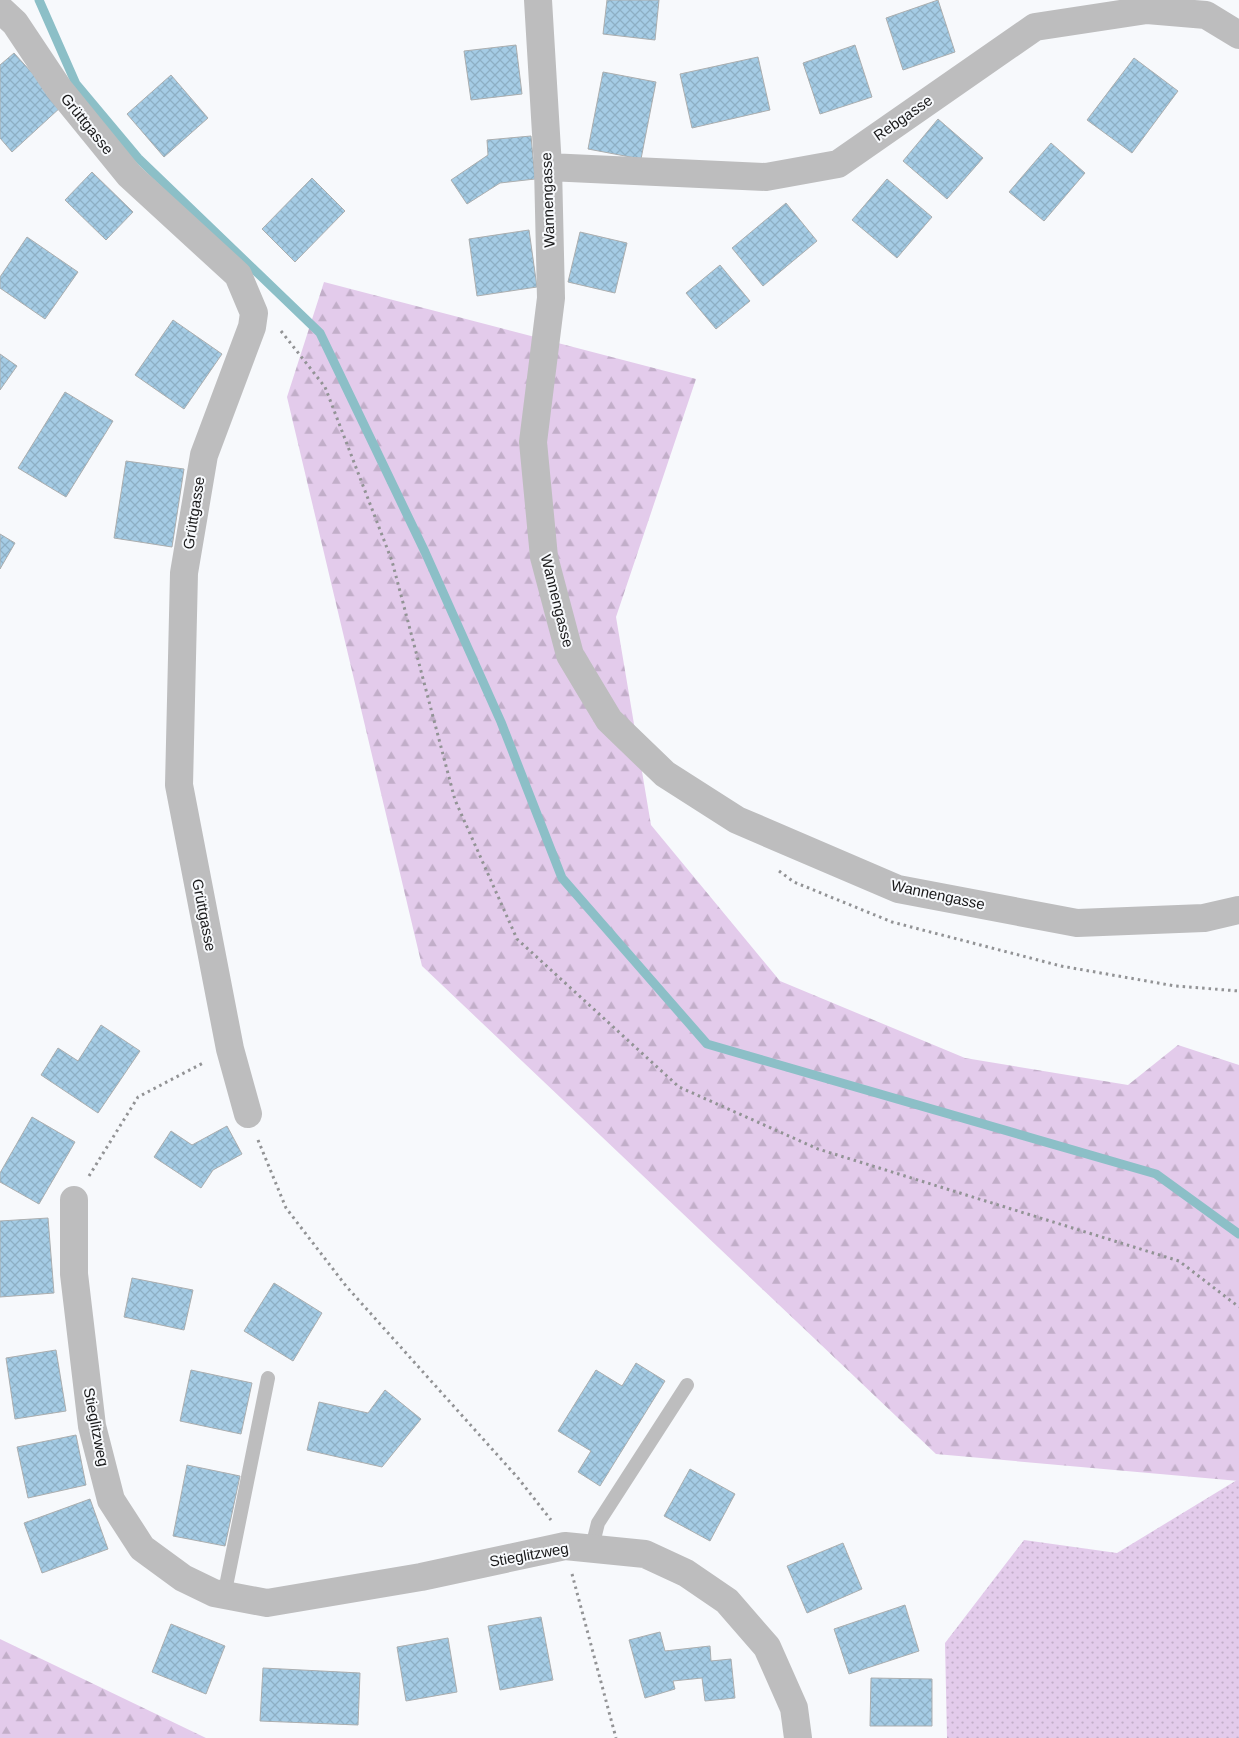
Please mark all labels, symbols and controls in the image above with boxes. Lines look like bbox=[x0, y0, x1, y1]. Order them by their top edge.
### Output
street label: Grüttgasse bbox=[58, 90, 117, 158]
street label: Rebgasse bbox=[870, 91, 935, 144]
street label: Wannengasse bbox=[537, 152, 558, 248]
street label: Grüttgasse bbox=[179, 475, 208, 550]
street label: Wannengasse bbox=[538, 553, 577, 649]
street label: Wannengasse bbox=[890, 876, 987, 913]
street label: Grüttgasse bbox=[189, 877, 220, 953]
street label: Stieglitzweg bbox=[81, 1386, 112, 1468]
street label: Stieglitzweg bbox=[488, 1539, 570, 1570]

